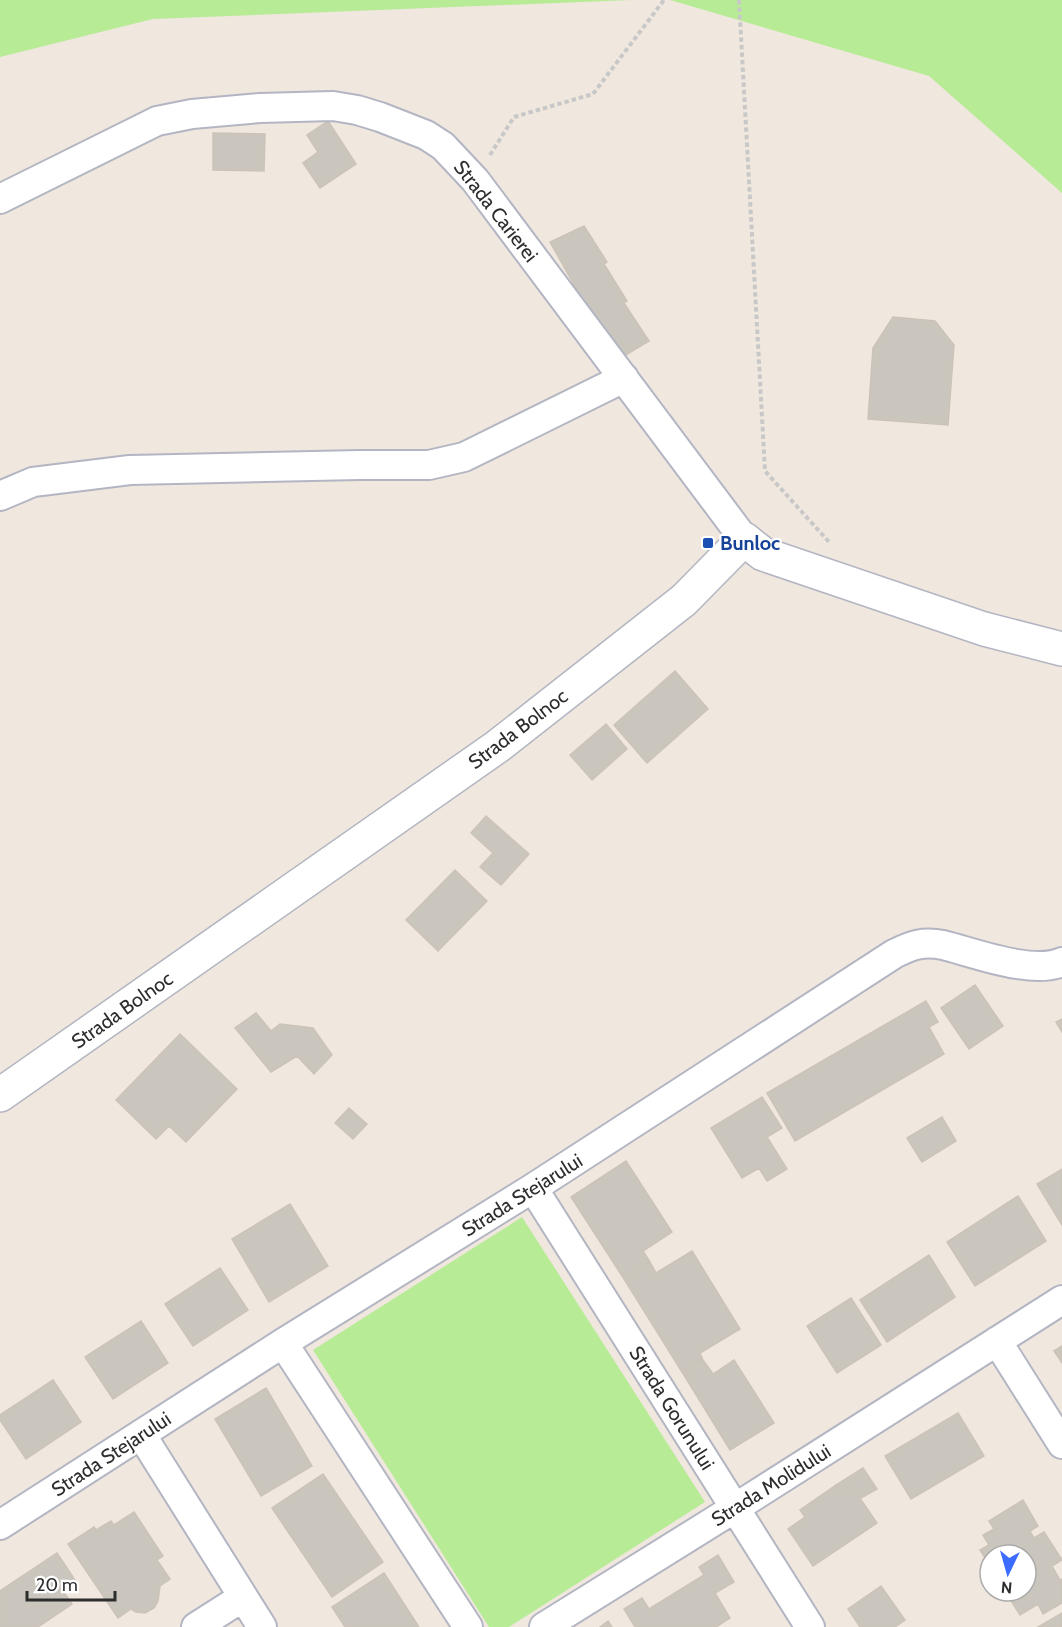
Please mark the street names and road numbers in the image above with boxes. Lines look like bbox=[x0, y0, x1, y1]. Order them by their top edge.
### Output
street label: Strada Carierei bbox=[449, 155, 543, 267]
street label: Strada Bolnoc bbox=[464, 684, 572, 774]
street label: Strada Bolnoc bbox=[67, 966, 177, 1054]
street label: Strada Stejarului bbox=[457, 1148, 587, 1242]
street label: Strada Gorunului bbox=[624, 1342, 720, 1474]
street label: Strada Stejarului bbox=[47, 1407, 175, 1501]
street label: Strada Molidului bbox=[707, 1439, 835, 1531]

